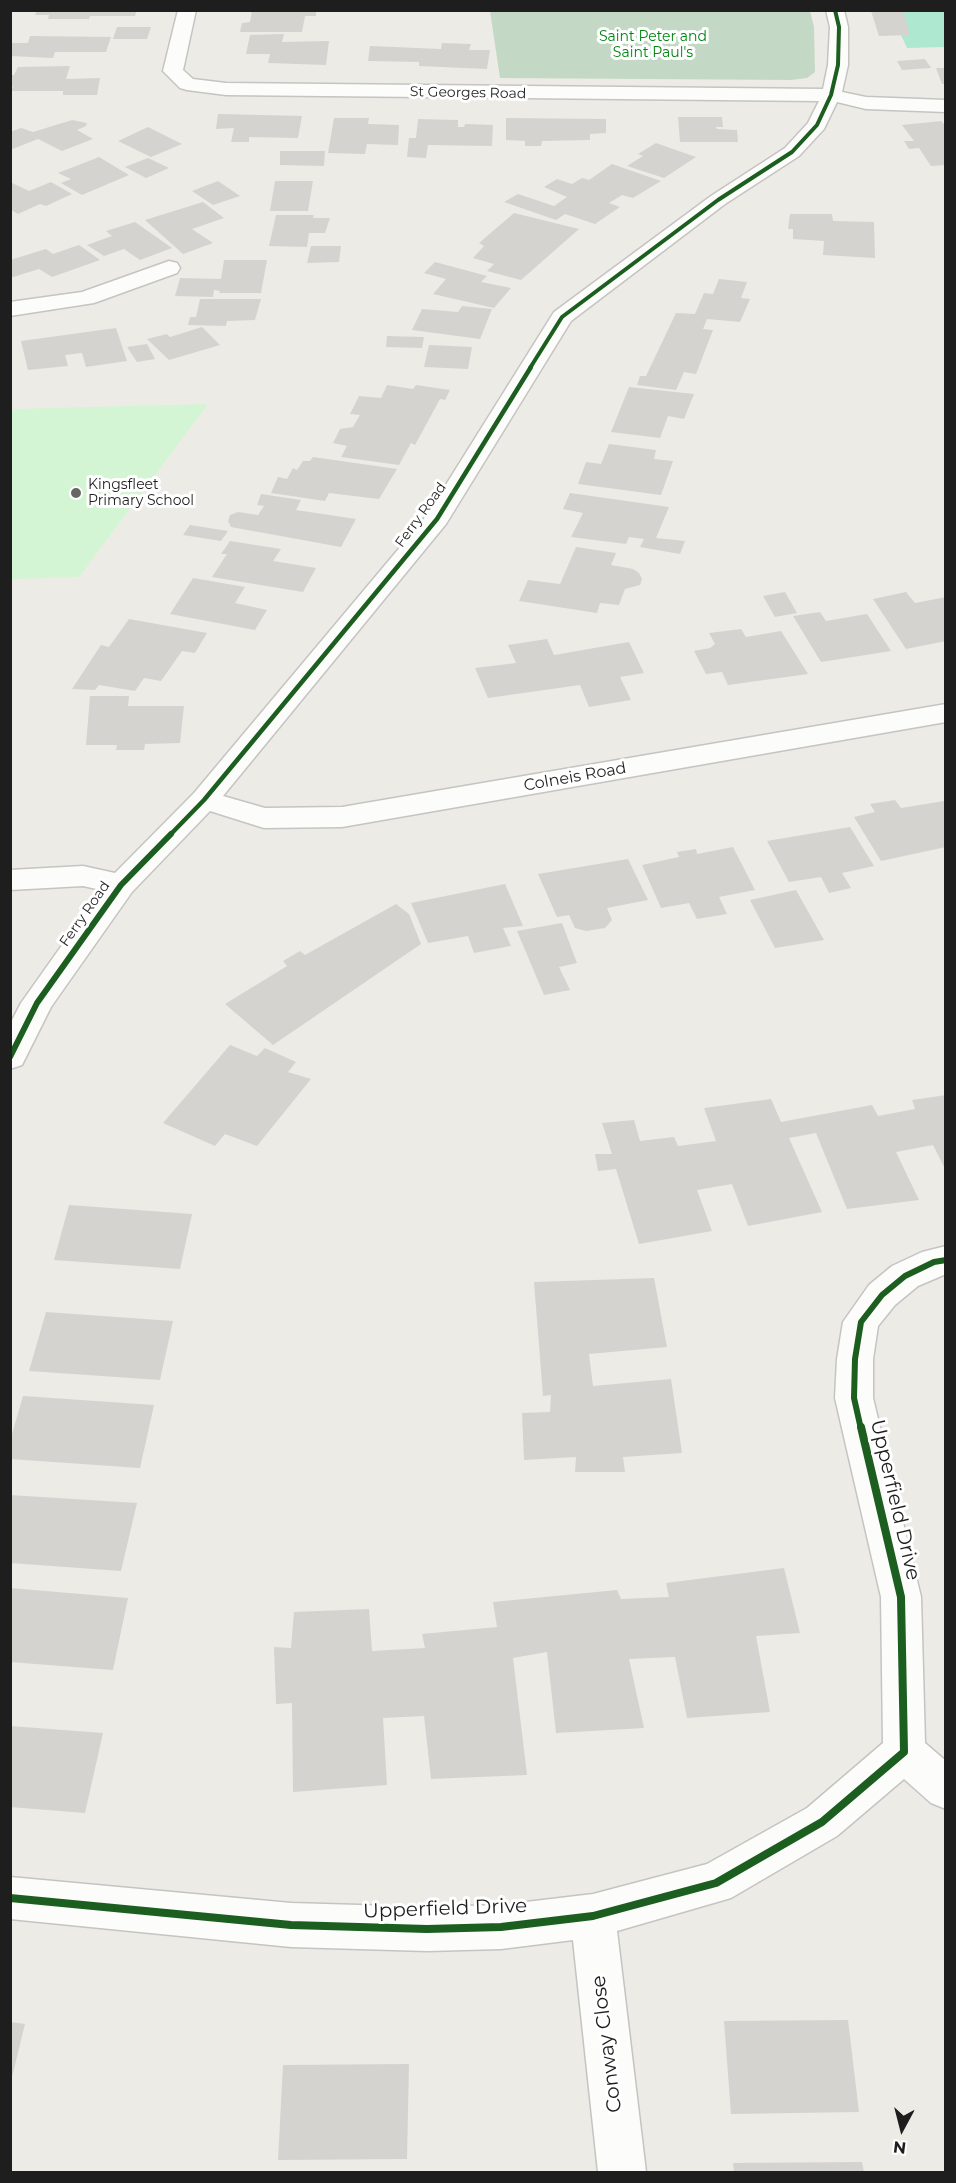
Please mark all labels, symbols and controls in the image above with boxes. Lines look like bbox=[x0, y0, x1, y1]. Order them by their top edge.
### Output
park label: Saint Peter and Saint Paul's bbox=[599, 29, 707, 62]
street label: St Georges Road bbox=[410, 84, 526, 102]
place label: Kingsfleet Primary School bbox=[88, 477, 194, 509]
street label: Ferry Road bbox=[392, 479, 450, 551]
marker: Kingsfleet Primary School bbox=[69, 486, 83, 500]
street label: Colneis Road bbox=[522, 759, 628, 795]
street label: Ferry Road bbox=[56, 878, 114, 950]
street label: Upperfield Drive bbox=[865, 1417, 925, 1583]
street label: Upperfield Drive bbox=[363, 1894, 527, 1924]
street label: Conway Close bbox=[587, 1974, 627, 2114]
north arrow bbox=[872, 2099, 932, 2159]
text: N bbox=[892, 2137, 907, 2158]

